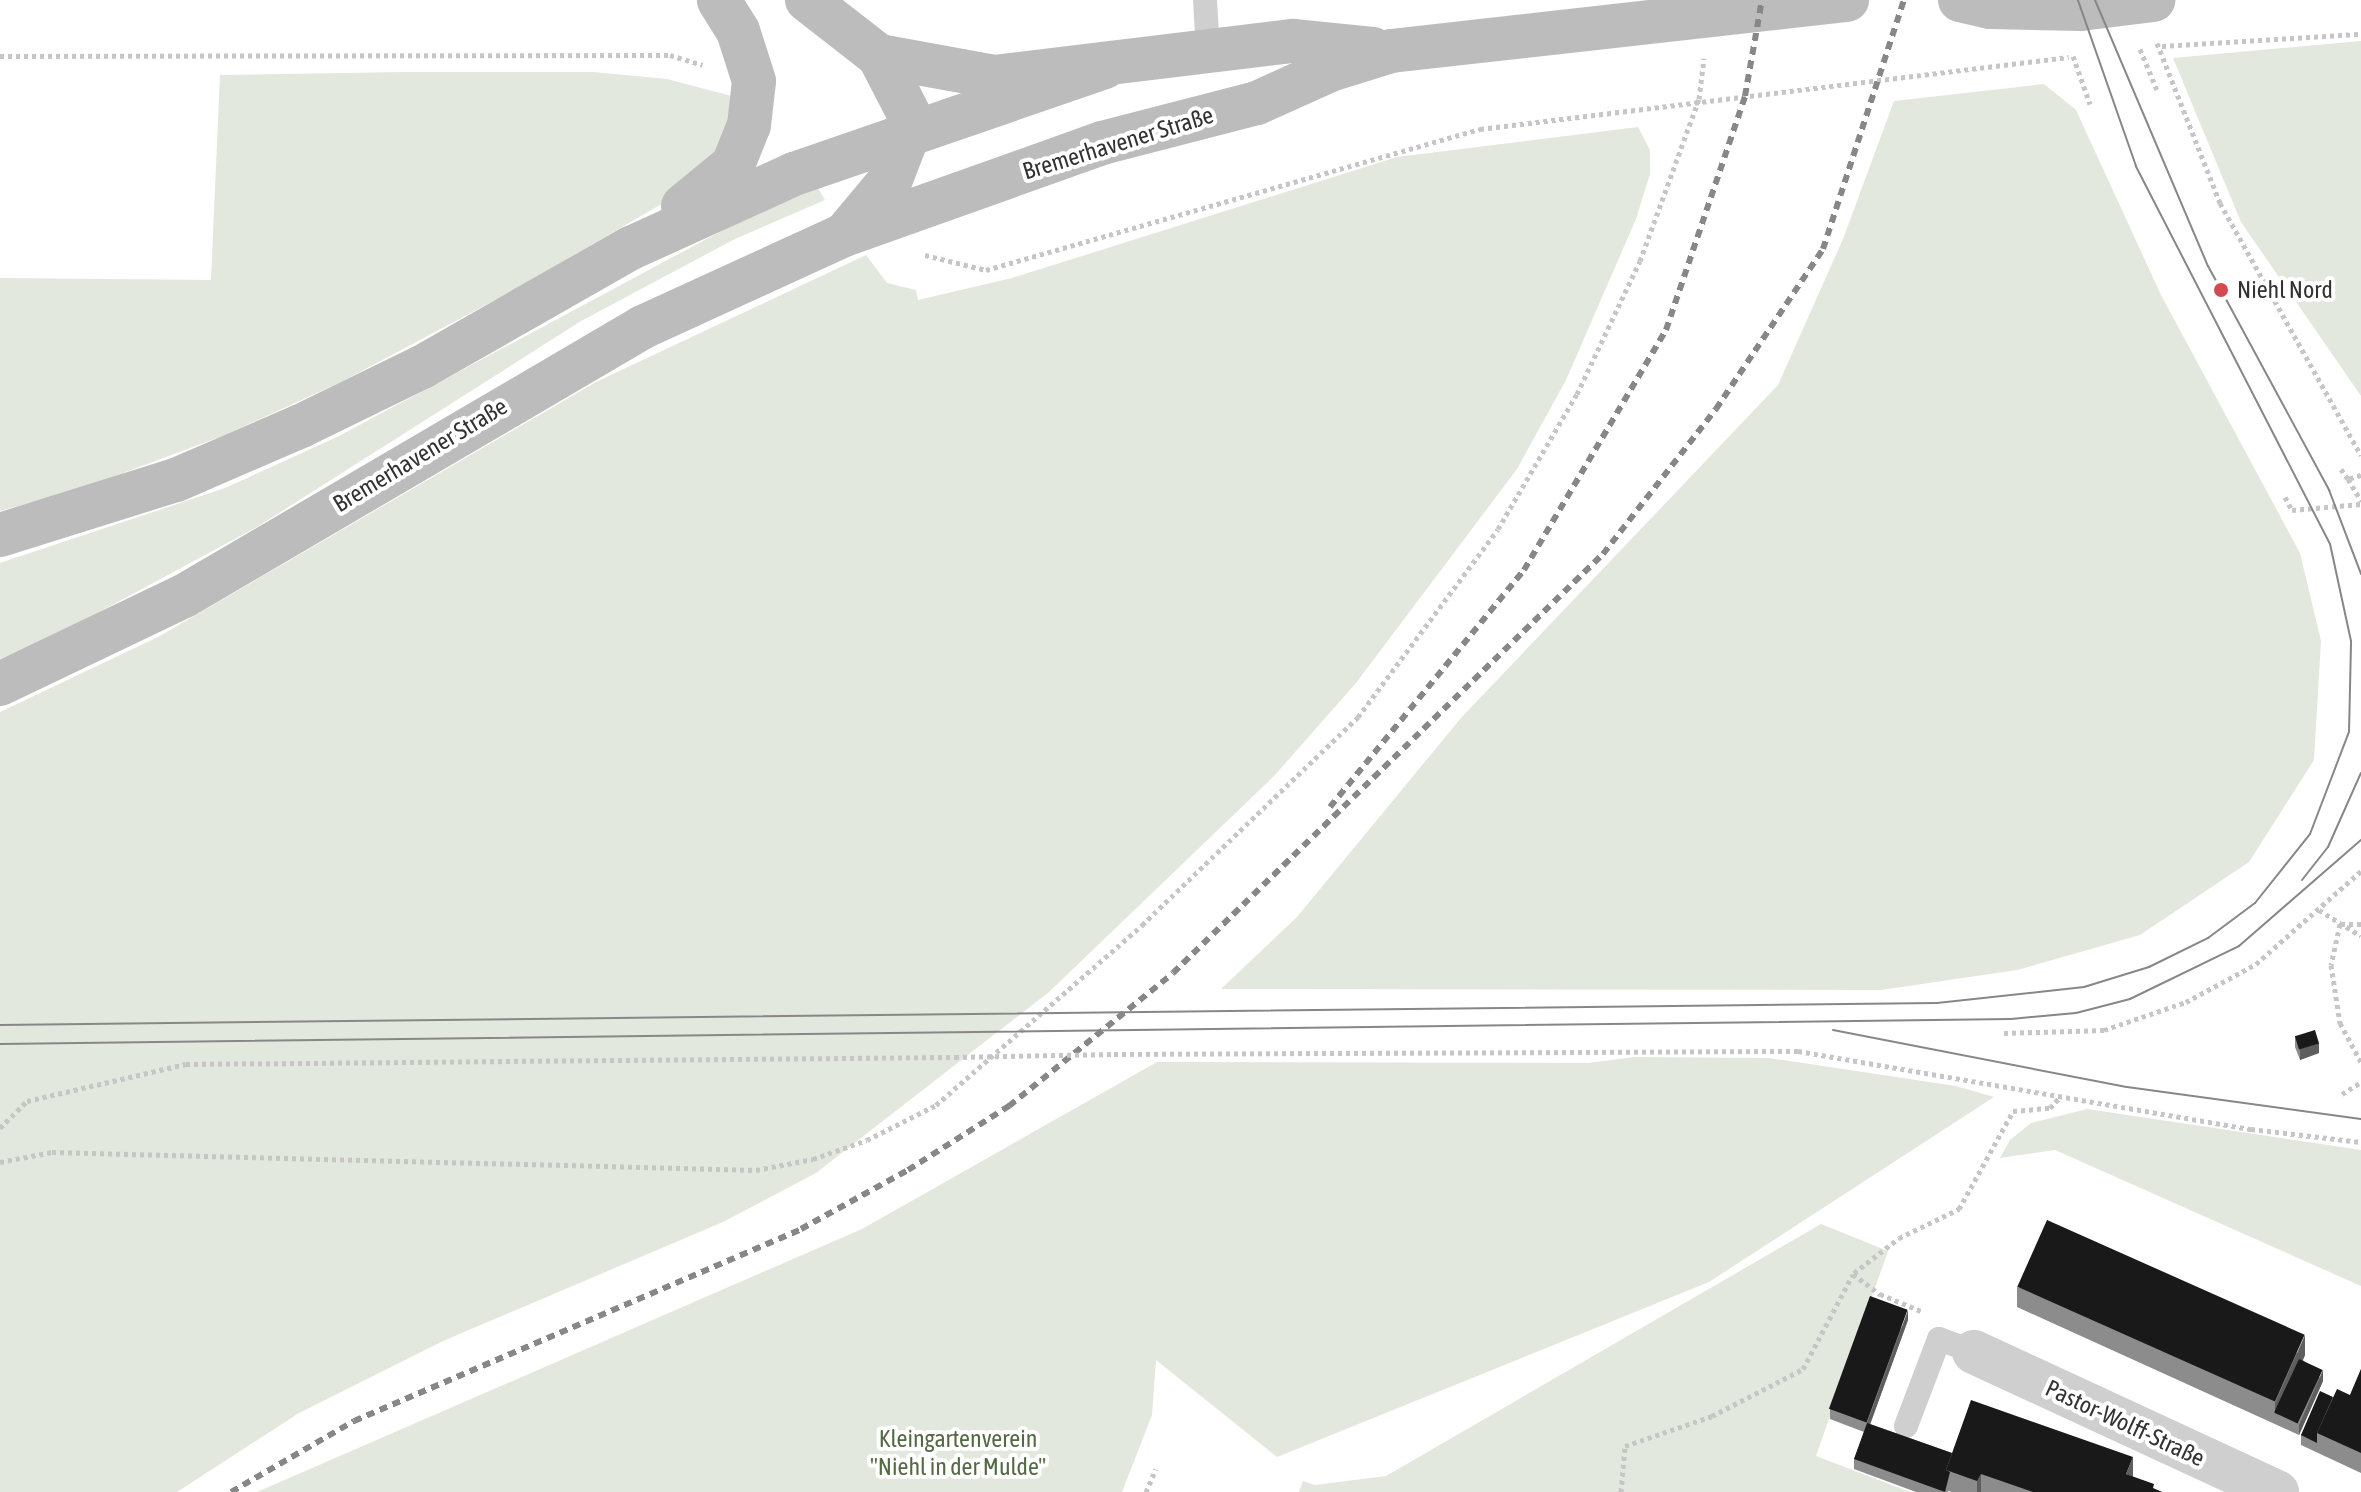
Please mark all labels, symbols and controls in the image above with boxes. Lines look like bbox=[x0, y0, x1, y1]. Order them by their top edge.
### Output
street label: Bremerhavener Straße bbox=[1019, 100, 1217, 186]
place label: Niehl Nord bbox=[2237, 276, 2333, 304]
marker: Niehl Nord bbox=[2212, 281, 2230, 299]
street label: Bremerhavener Straße bbox=[328, 392, 512, 518]
street label: Pastor-Wolff-Straße bbox=[2041, 1374, 2209, 1472]
park label: Kleingartenverein "Niehl in der Mulde" bbox=[870, 1425, 1046, 1481]

